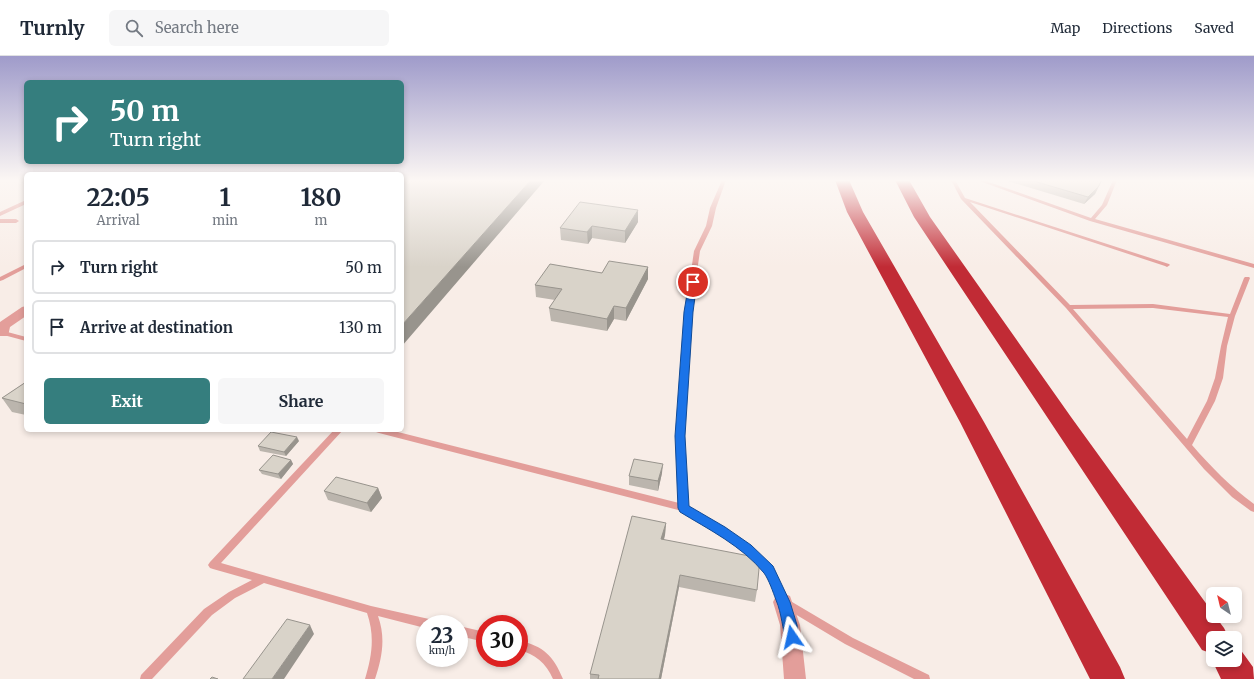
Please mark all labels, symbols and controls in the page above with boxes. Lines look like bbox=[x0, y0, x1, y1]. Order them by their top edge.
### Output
search box bbox=[109, 10, 389, 46]
text: Turnly bbox=[20, 16, 85, 40]
icon: search bbox=[123, 17, 145, 39]
text: Search here bbox=[155, 18, 239, 37]
text: Map bbox=[1050, 19, 1080, 37]
text: Directions bbox=[1102, 19, 1172, 37]
text: Saved bbox=[1194, 19, 1234, 37]
text: 50 m bbox=[110, 93, 179, 129]
icon: right bbox=[44, 96, 96, 148]
text: Turn right bbox=[110, 128, 201, 151]
text: 22:05 bbox=[87, 182, 150, 213]
text: 1 bbox=[220, 182, 231, 213]
text: 180 bbox=[300, 182, 342, 213]
text: Arrival bbox=[96, 212, 140, 229]
text: min bbox=[212, 212, 238, 229]
text: m bbox=[315, 212, 327, 229]
icon: right bbox=[46, 256, 68, 278]
text: Turn right bbox=[80, 258, 158, 277]
text: 50 m bbox=[345, 258, 382, 277]
pin bbox=[676, 265, 710, 299]
icon: arrive bbox=[682, 271, 704, 293]
icon: arrive bbox=[46, 316, 68, 338]
text: Arrive at destination bbox=[80, 318, 233, 337]
text: 130 m bbox=[339, 318, 382, 337]
button: Exit bbox=[44, 378, 210, 424]
button: Share bbox=[218, 378, 384, 424]
north arrow bbox=[1206, 587, 1242, 623]
map controls bbox=[1206, 587, 1242, 667]
speed limit sign: 30 bbox=[476, 615, 528, 667]
position arrow bbox=[771, 616, 813, 658]
text: 23 bbox=[431, 623, 453, 648]
button: layers bbox=[1206, 631, 1242, 667]
text: km/h bbox=[429, 644, 455, 657]

